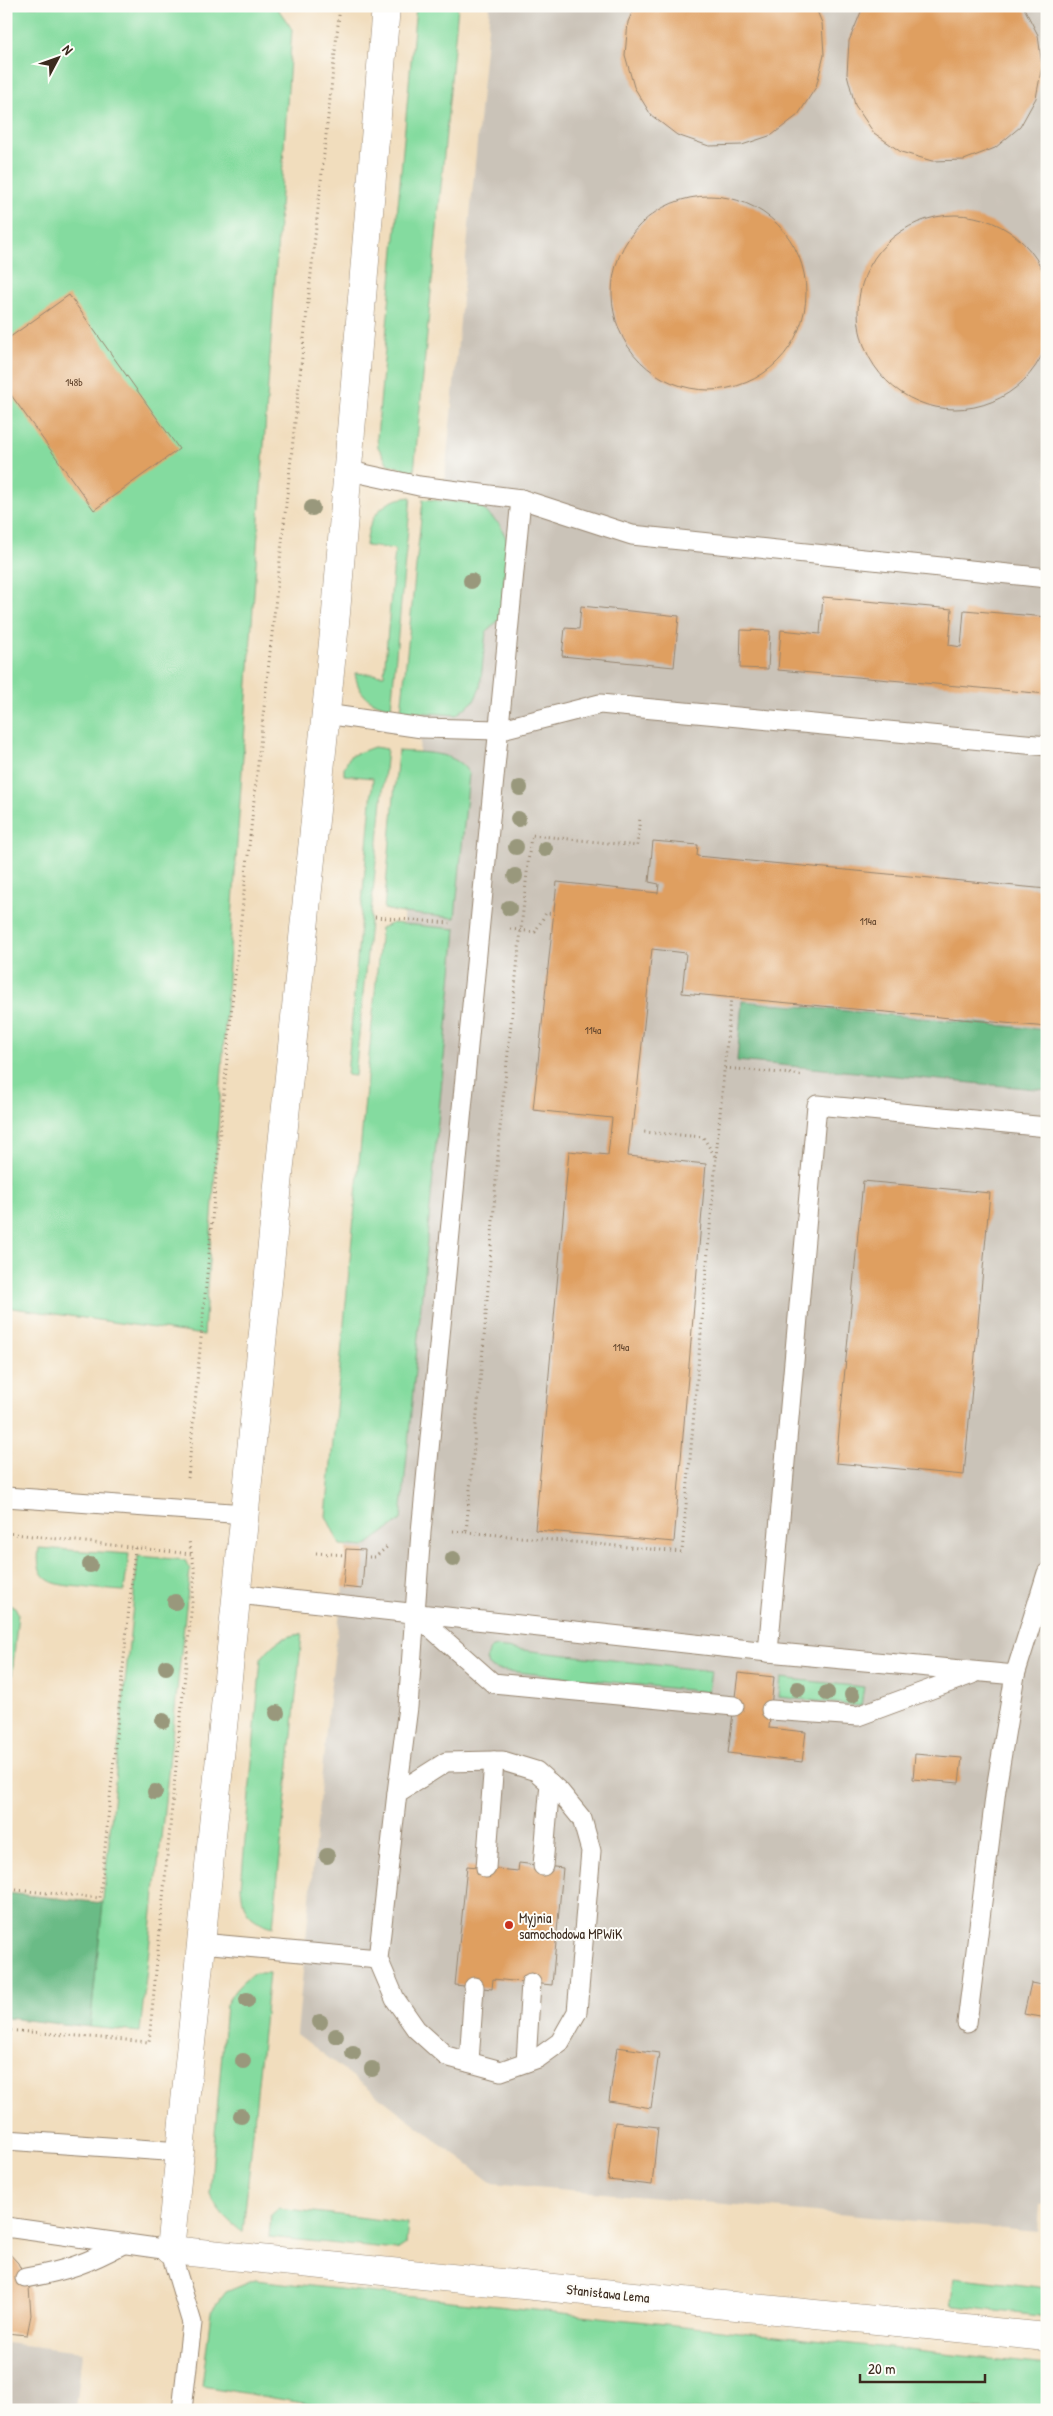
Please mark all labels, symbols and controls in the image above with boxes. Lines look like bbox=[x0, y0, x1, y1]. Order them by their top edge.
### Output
north arrow bbox=[32, 32, 82, 82]
text: N bbox=[59, 40, 78, 59]
house number: 148b bbox=[65, 375, 83, 389]
house number: 114a bbox=[860, 914, 877, 928]
house number: 114a bbox=[585, 1023, 602, 1037]
house number: 114a bbox=[613, 1340, 630, 1354]
place label: Myjnia samochodowa MPWiK bbox=[519, 1908, 623, 1943]
marker: Myjnia samochodowa MPWiK bbox=[503, 1919, 515, 1931]
street label: Stanisława Lema bbox=[566, 2279, 651, 2307]
scale bar bbox=[860, 2351, 986, 2383]
text: 20 m bbox=[868, 2358, 895, 2379]

